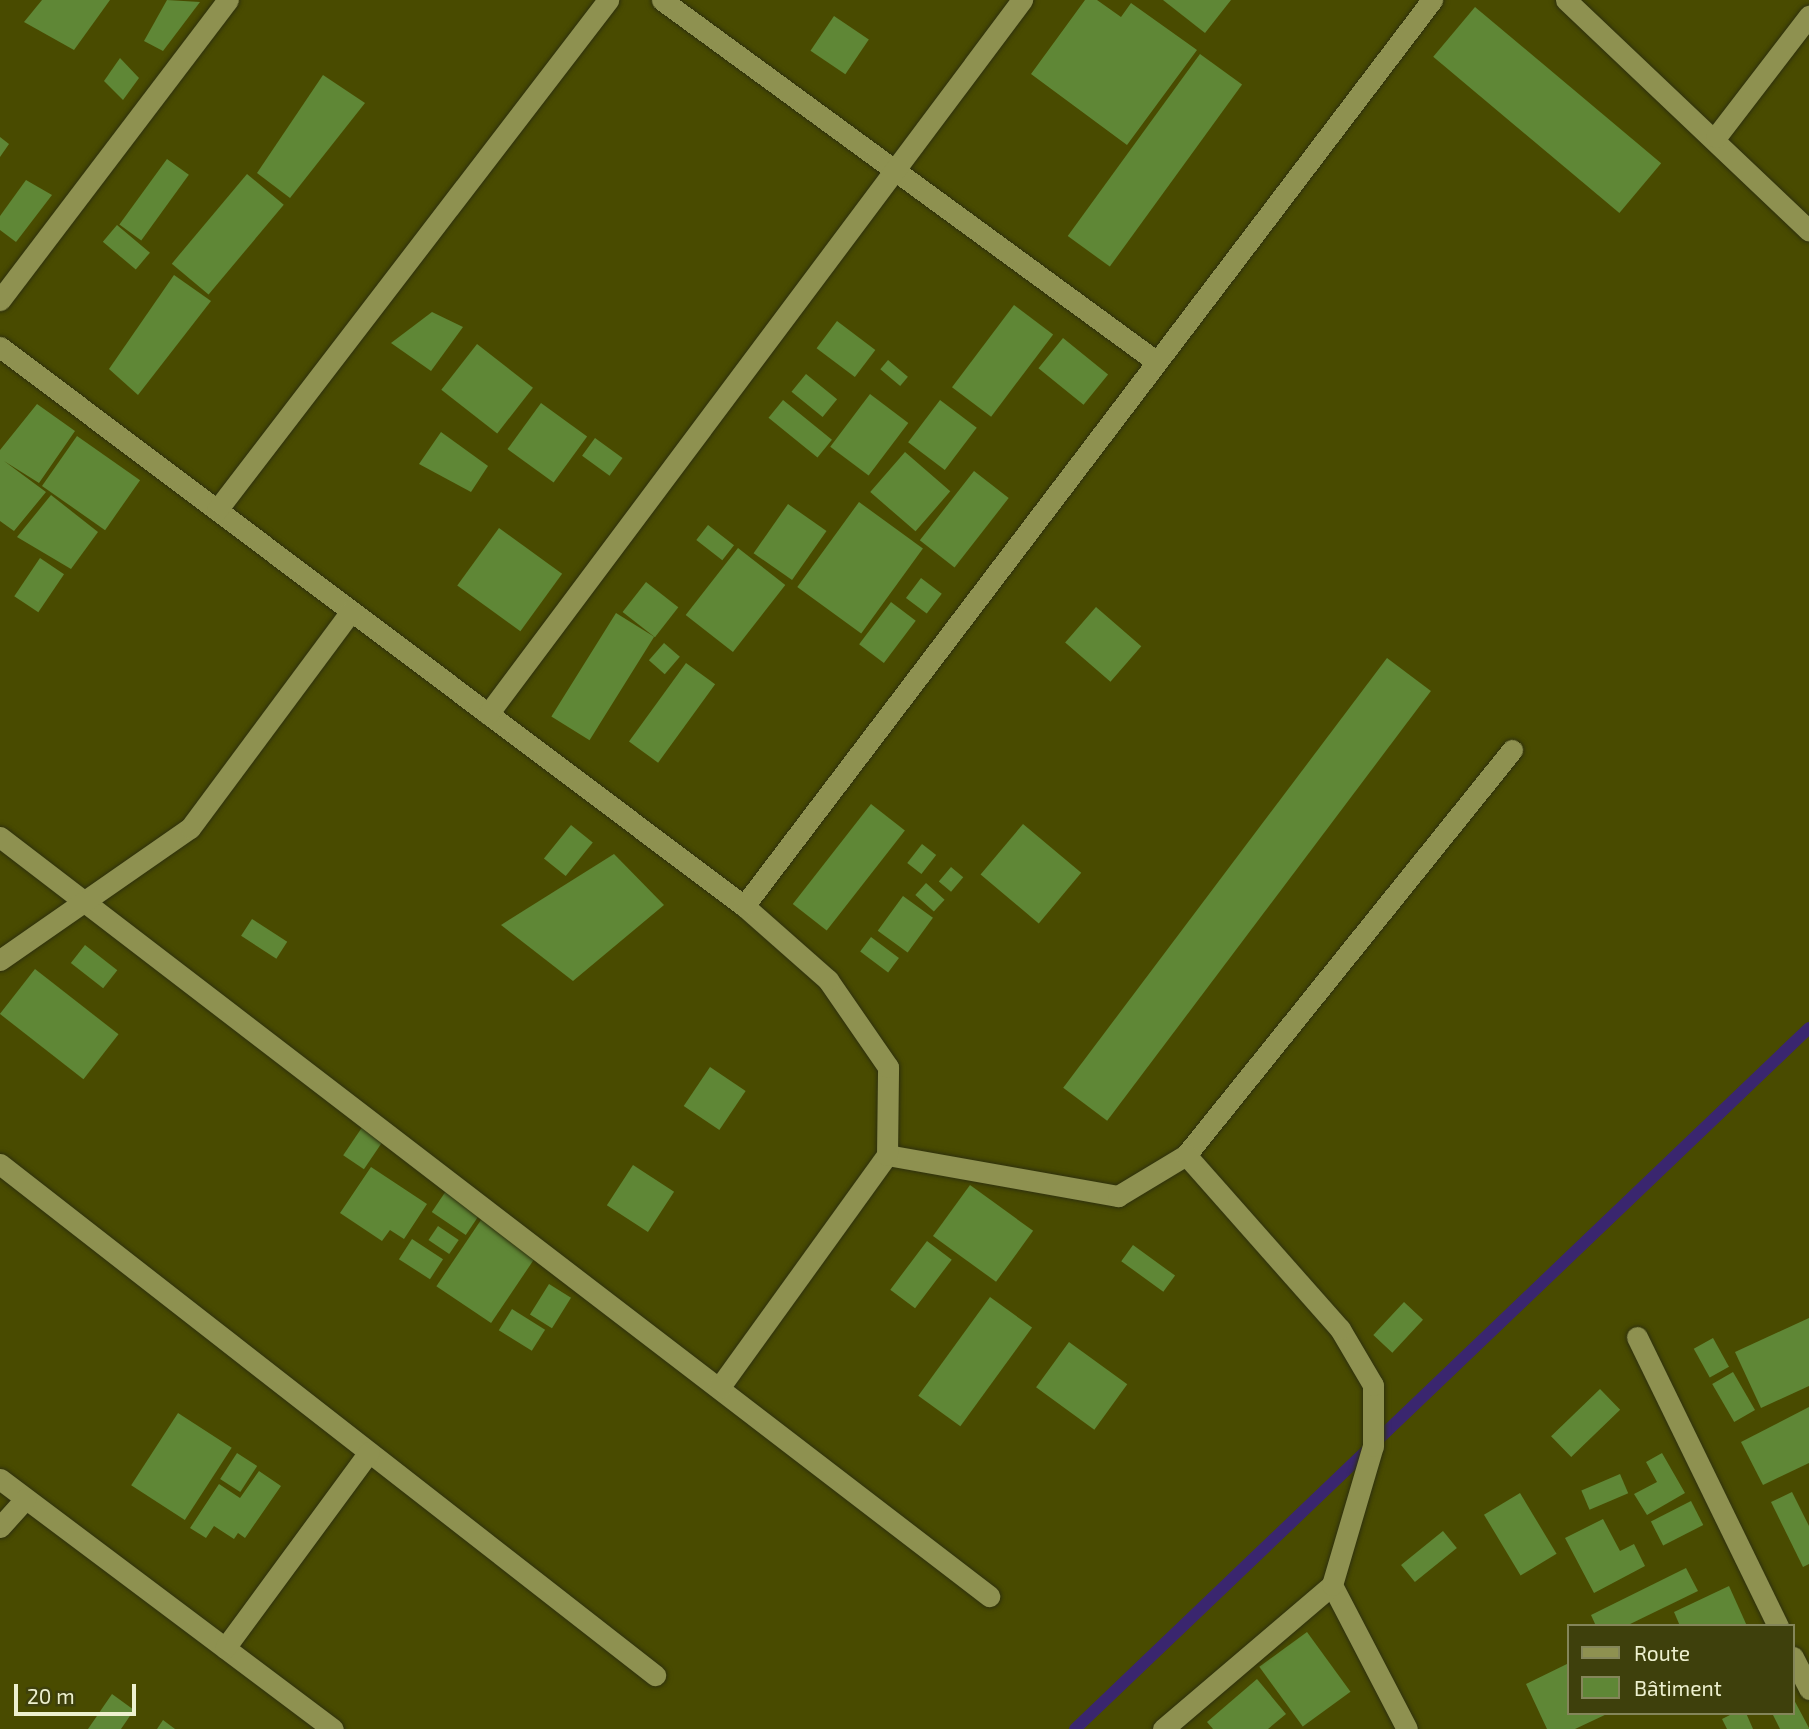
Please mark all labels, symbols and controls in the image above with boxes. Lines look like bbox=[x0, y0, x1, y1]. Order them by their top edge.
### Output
legend bbox=[1568, 1624, 1795, 1715]
text: Route bbox=[1634, 1640, 1690, 1665]
scale bar bbox=[18, 1670, 140, 1714]
text: Bâtiment bbox=[1634, 1675, 1722, 1700]
text: 20 m bbox=[27, 1683, 75, 1708]

